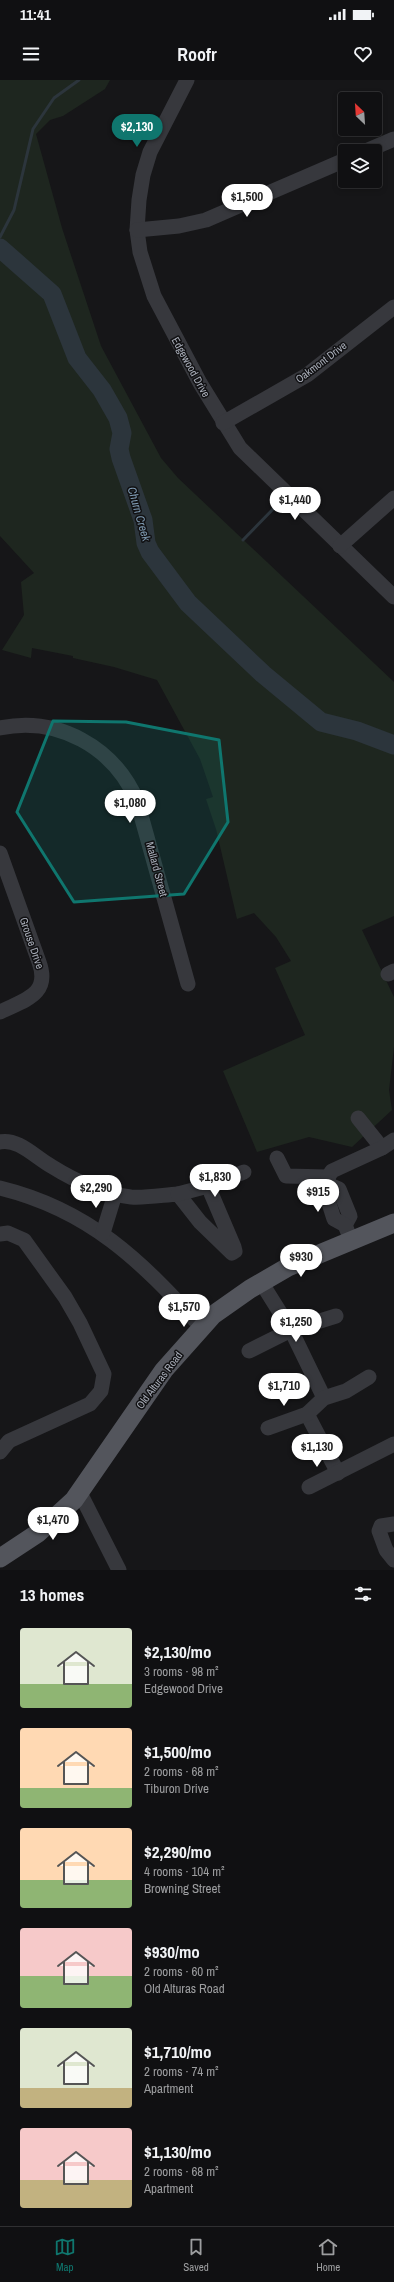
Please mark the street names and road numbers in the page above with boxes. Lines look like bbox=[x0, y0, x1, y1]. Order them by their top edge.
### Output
street label: Edgewood Drive bbox=[169, 334, 213, 400]
street label: Oakmont Drive bbox=[293, 338, 349, 386]
street label: Mallard Street bbox=[143, 840, 171, 898]
street label: Grouse Drive bbox=[17, 915, 47, 971]
street label: Old Alturas Road bbox=[133, 1349, 185, 1411]

